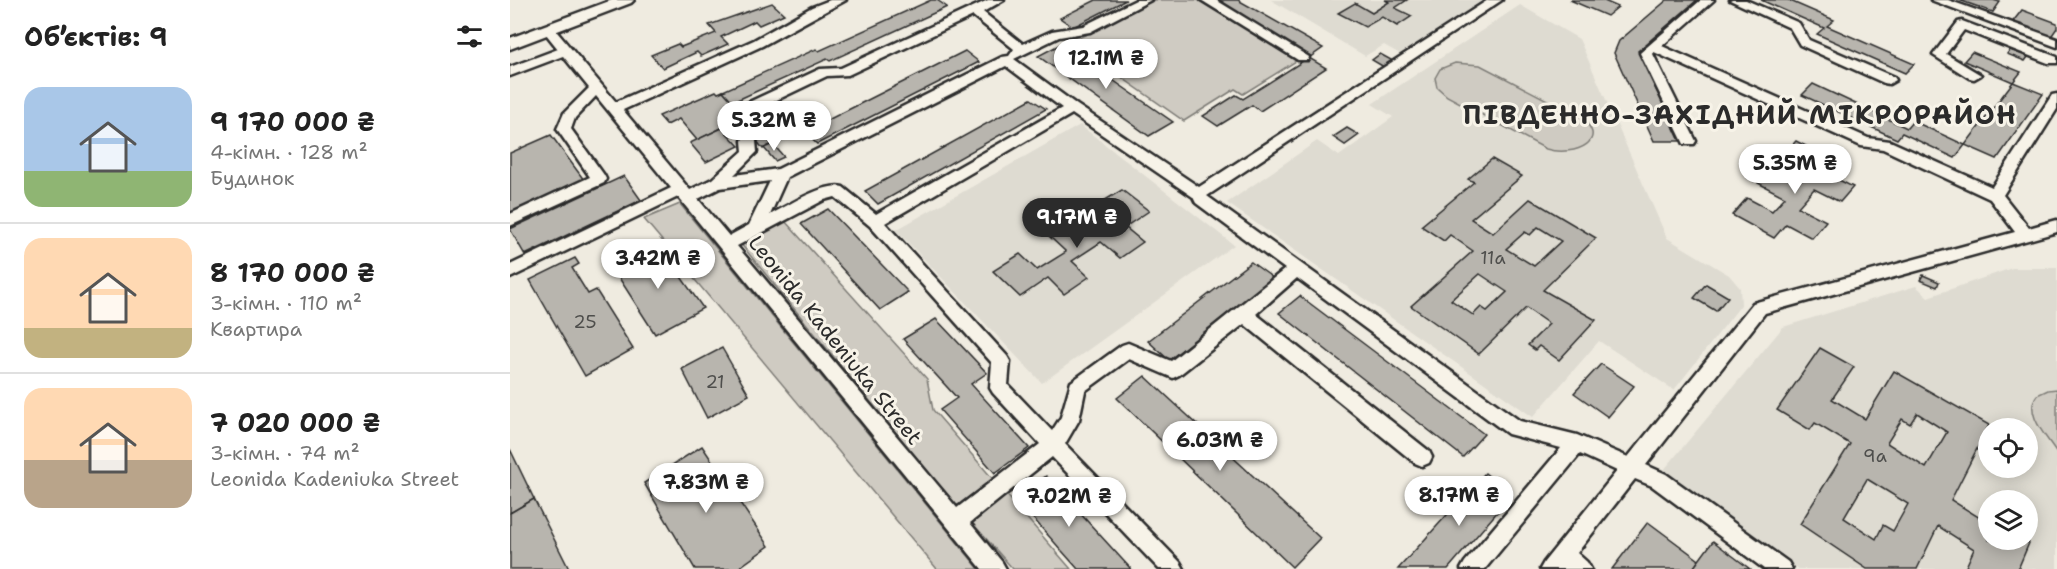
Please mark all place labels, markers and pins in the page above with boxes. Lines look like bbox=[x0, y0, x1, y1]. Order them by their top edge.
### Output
pin: 12.1M ₴ bbox=[1051, 39, 1161, 90]
pin: 5.32M ₴ bbox=[719, 101, 829, 152]
pin: 5.35M ₴ bbox=[1740, 144, 1850, 195]
pin: 9.17M ₴ bbox=[1022, 198, 1132, 249]
pin: 3.42M ₴ bbox=[603, 239, 713, 290]
pin: 6.03M ₴ bbox=[1165, 421, 1275, 472]
pin: 7.83M ₴ bbox=[651, 463, 761, 514]
pin: 8.17M ₴ bbox=[1404, 476, 1514, 527]
pin: 7.02M ₴ bbox=[1014, 477, 1124, 528]

